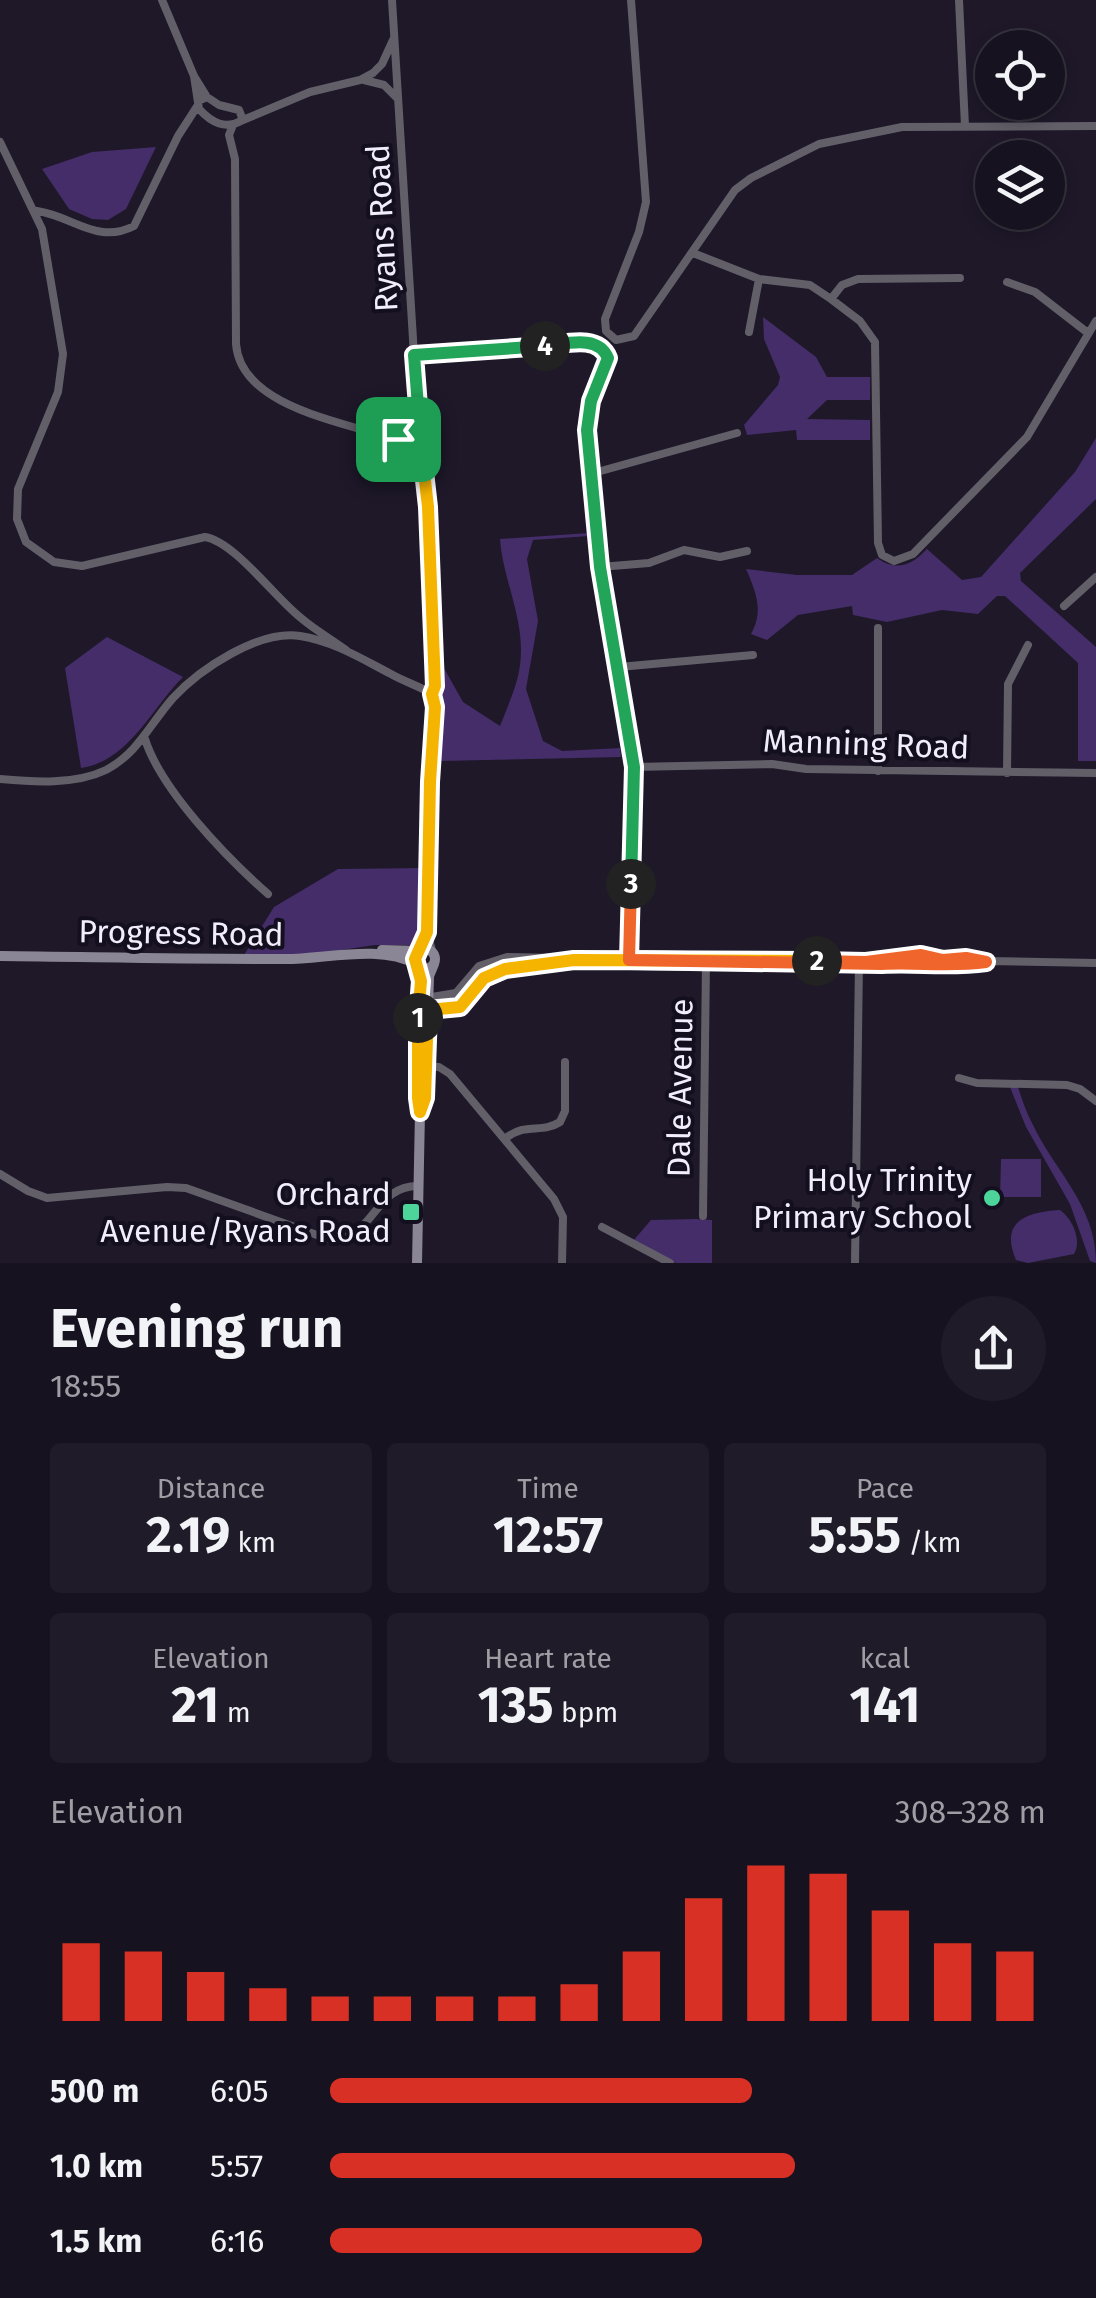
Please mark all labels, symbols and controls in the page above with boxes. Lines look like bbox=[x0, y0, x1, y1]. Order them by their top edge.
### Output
map controls bbox=[975, 30, 1065, 230]
button: locate bbox=[975, 30, 1065, 120]
button: layers bbox=[975, 140, 1065, 230]
street label: Ryans Road bbox=[359, 143, 405, 313]
pin: 4 bbox=[520, 321, 570, 371]
text: 4 bbox=[537, 329, 553, 362]
pin bbox=[356, 397, 441, 482]
icon: arrive bbox=[371, 412, 426, 467]
street label: Manning Road bbox=[762, 721, 970, 767]
pin: 3 bbox=[606, 859, 656, 909]
text: 3 bbox=[624, 867, 638, 900]
street label: Progress Road bbox=[78, 912, 284, 954]
pin: 2 bbox=[792, 936, 842, 986]
text: 2 bbox=[810, 944, 824, 977]
pin: 1 bbox=[393, 993, 443, 1043]
street label: Dale Avenue bbox=[659, 998, 701, 1178]
text: 1 bbox=[412, 1001, 425, 1034]
place label: Holy Trinity Primary School bbox=[753, 1161, 972, 1236]
place label: Orchard Avenue/Ryans Road bbox=[100, 1175, 391, 1250]
marker: Holy Trinity Primary School bbox=[981, 1187, 1003, 1209]
marker: Orchard Avenue/Ryans Road bbox=[400, 1201, 422, 1223]
text: Evening run bbox=[50, 1296, 344, 1362]
button: share bbox=[941, 1296, 1046, 1401]
text: 18:55 bbox=[50, 1367, 121, 1405]
text: Distance bbox=[157, 1472, 265, 1505]
text: Time bbox=[517, 1472, 579, 1505]
text: Pace bbox=[856, 1472, 914, 1505]
text: 2.19 bbox=[146, 1505, 230, 1565]
text: 12:57 bbox=[493, 1505, 603, 1565]
text: 5:55 bbox=[809, 1505, 901, 1565]
text: km bbox=[230, 1526, 276, 1559]
text: /km bbox=[901, 1526, 961, 1559]
text: Elevation bbox=[152, 1642, 270, 1675]
text: Heart rate bbox=[484, 1642, 612, 1675]
text: kcal bbox=[860, 1642, 910, 1675]
text: 21 bbox=[171, 1675, 219, 1735]
text: 135 bbox=[478, 1675, 554, 1735]
text: 141 bbox=[849, 1675, 921, 1735]
text: m bbox=[219, 1696, 251, 1729]
text: bpm bbox=[554, 1696, 618, 1729]
text: Elevation bbox=[50, 1793, 184, 1831]
text: 308–328 m bbox=[895, 1793, 1046, 1831]
text: 500 m bbox=[50, 2072, 139, 2110]
text: 6:05 bbox=[210, 2072, 269, 2110]
text: 1.0 km bbox=[50, 2147, 143, 2185]
text: 5:57 bbox=[210, 2147, 263, 2185]
text: 1.5 km bbox=[50, 2222, 142, 2260]
text: 6:16 bbox=[210, 2222, 264, 2260]

